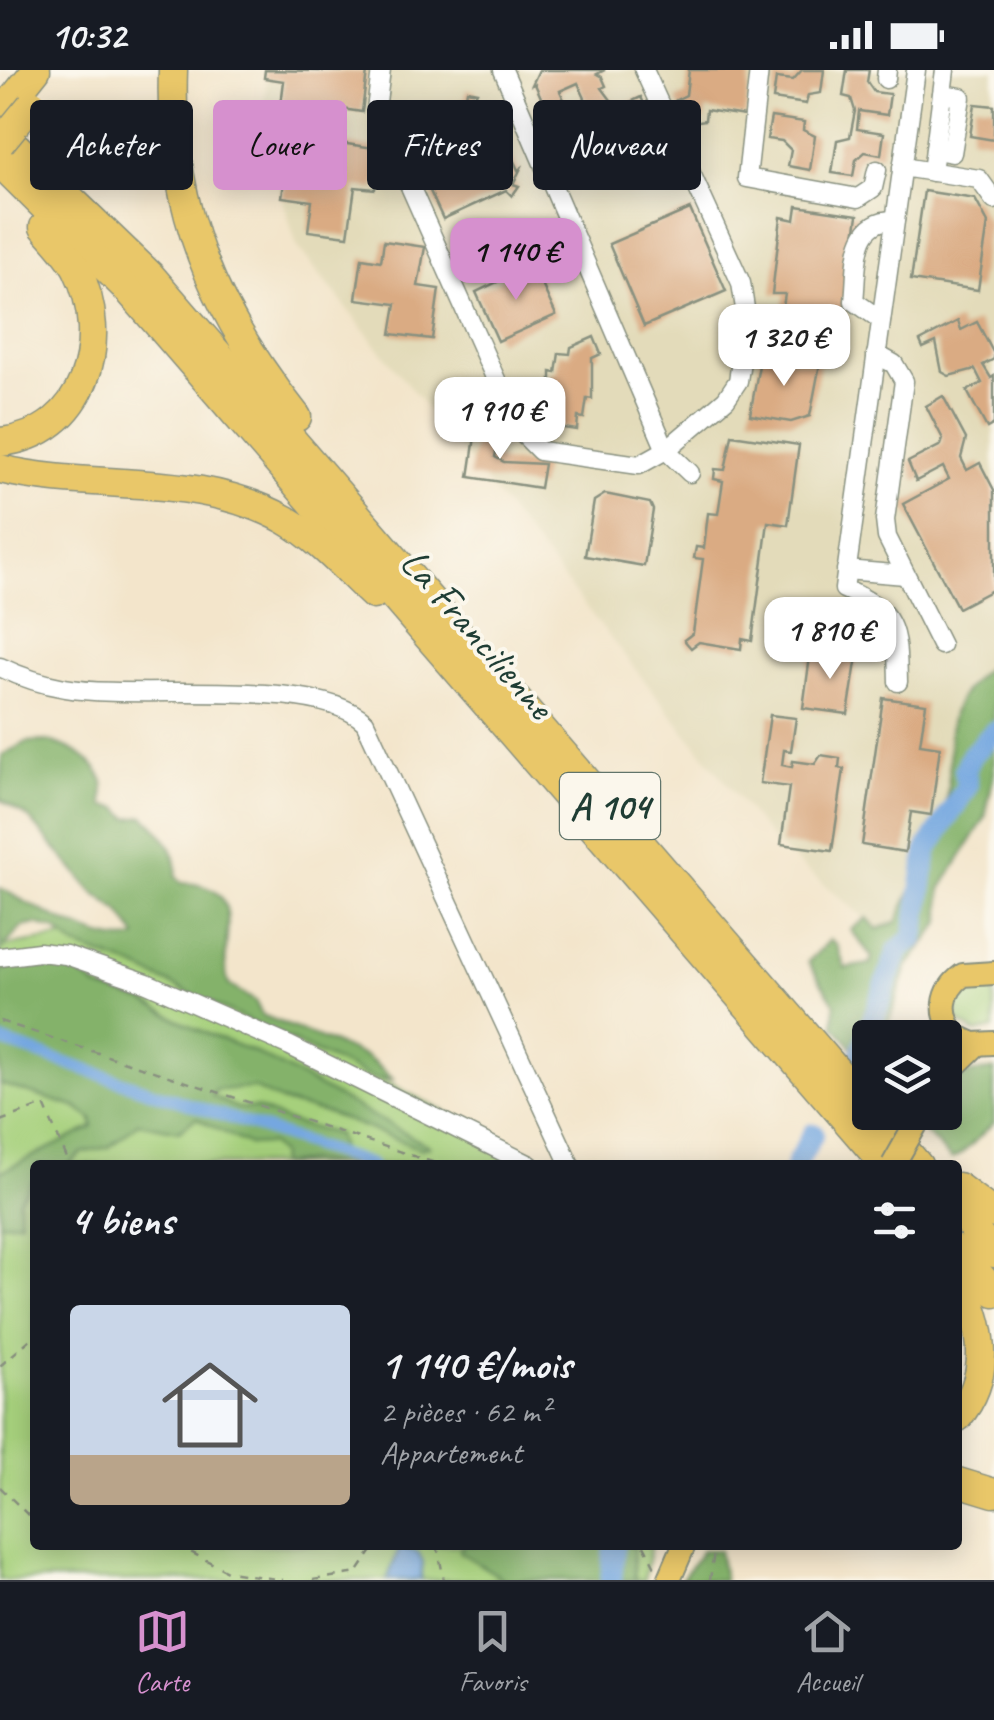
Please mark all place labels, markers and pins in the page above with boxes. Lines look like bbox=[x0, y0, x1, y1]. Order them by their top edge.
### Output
pin: 1 140 € bbox=[424, 218, 608, 303]
pin: 1 320 € bbox=[692, 304, 876, 389]
pin: 1 910 € bbox=[408, 377, 592, 462]
pin: 1 810 € bbox=[738, 597, 922, 682]

